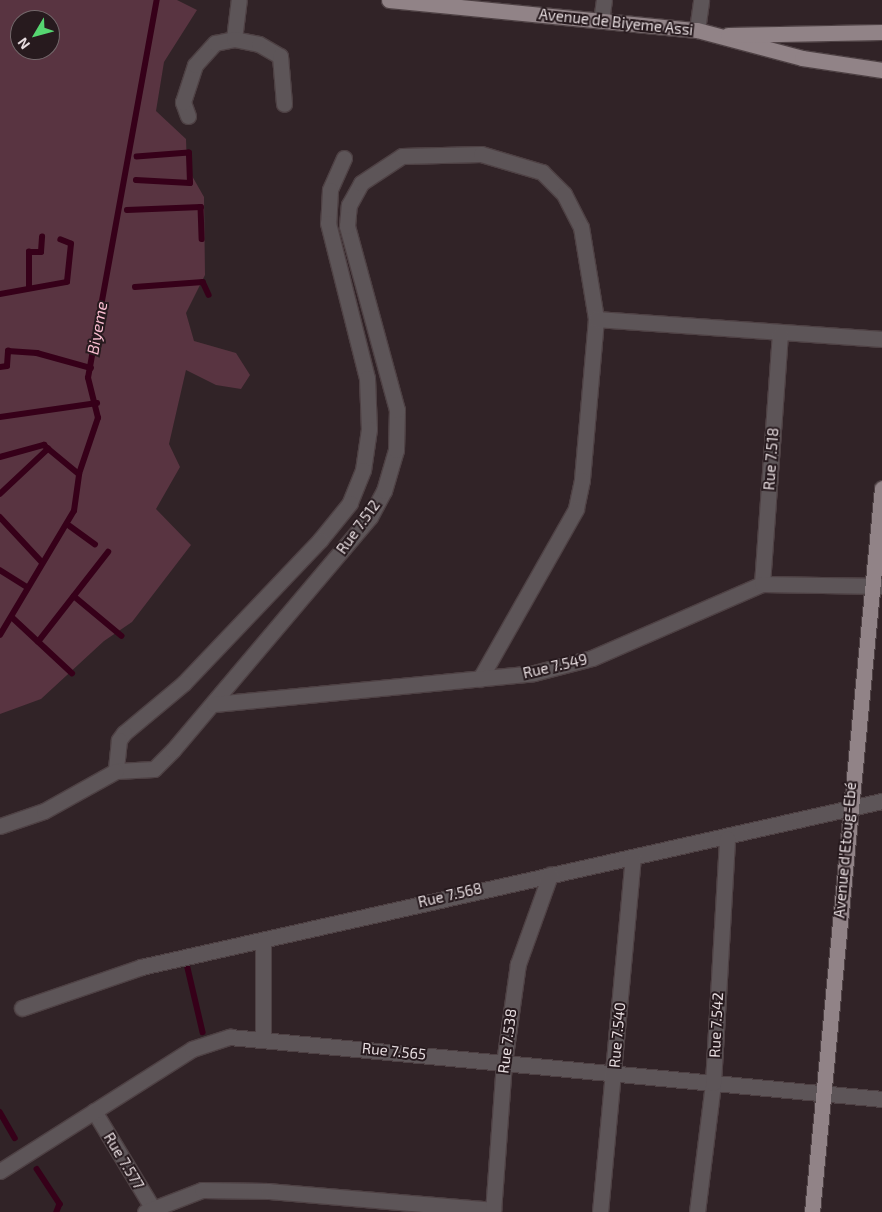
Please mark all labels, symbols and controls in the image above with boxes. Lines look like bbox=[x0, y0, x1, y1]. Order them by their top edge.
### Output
street label: Avenue de Biyeme Assi bbox=[538, 5, 694, 39]
north arrow bbox=[10, 10, 60, 60]
text: N bbox=[14, 35, 33, 53]
water label: Biyeme bbox=[83, 300, 111, 356]
street label: Rue 7.518 bbox=[760, 427, 782, 491]
street label: Rue 7.512 bbox=[332, 497, 384, 557]
street label: Rue 7.549 bbox=[521, 650, 589, 682]
street label: Avenue d'Etoug-Ebé bbox=[830, 781, 860, 919]
street label: Rue 7.568 bbox=[416, 879, 484, 911]
street label: Rue 7.542 bbox=[705, 992, 727, 1058]
street label: Rue 7.540 bbox=[605, 1001, 629, 1069]
street label: Rue 7.538 bbox=[494, 1008, 520, 1074]
street label: Rue 7.565 bbox=[361, 1039, 427, 1063]
street label: Rue 7.577 bbox=[100, 1129, 148, 1193]

